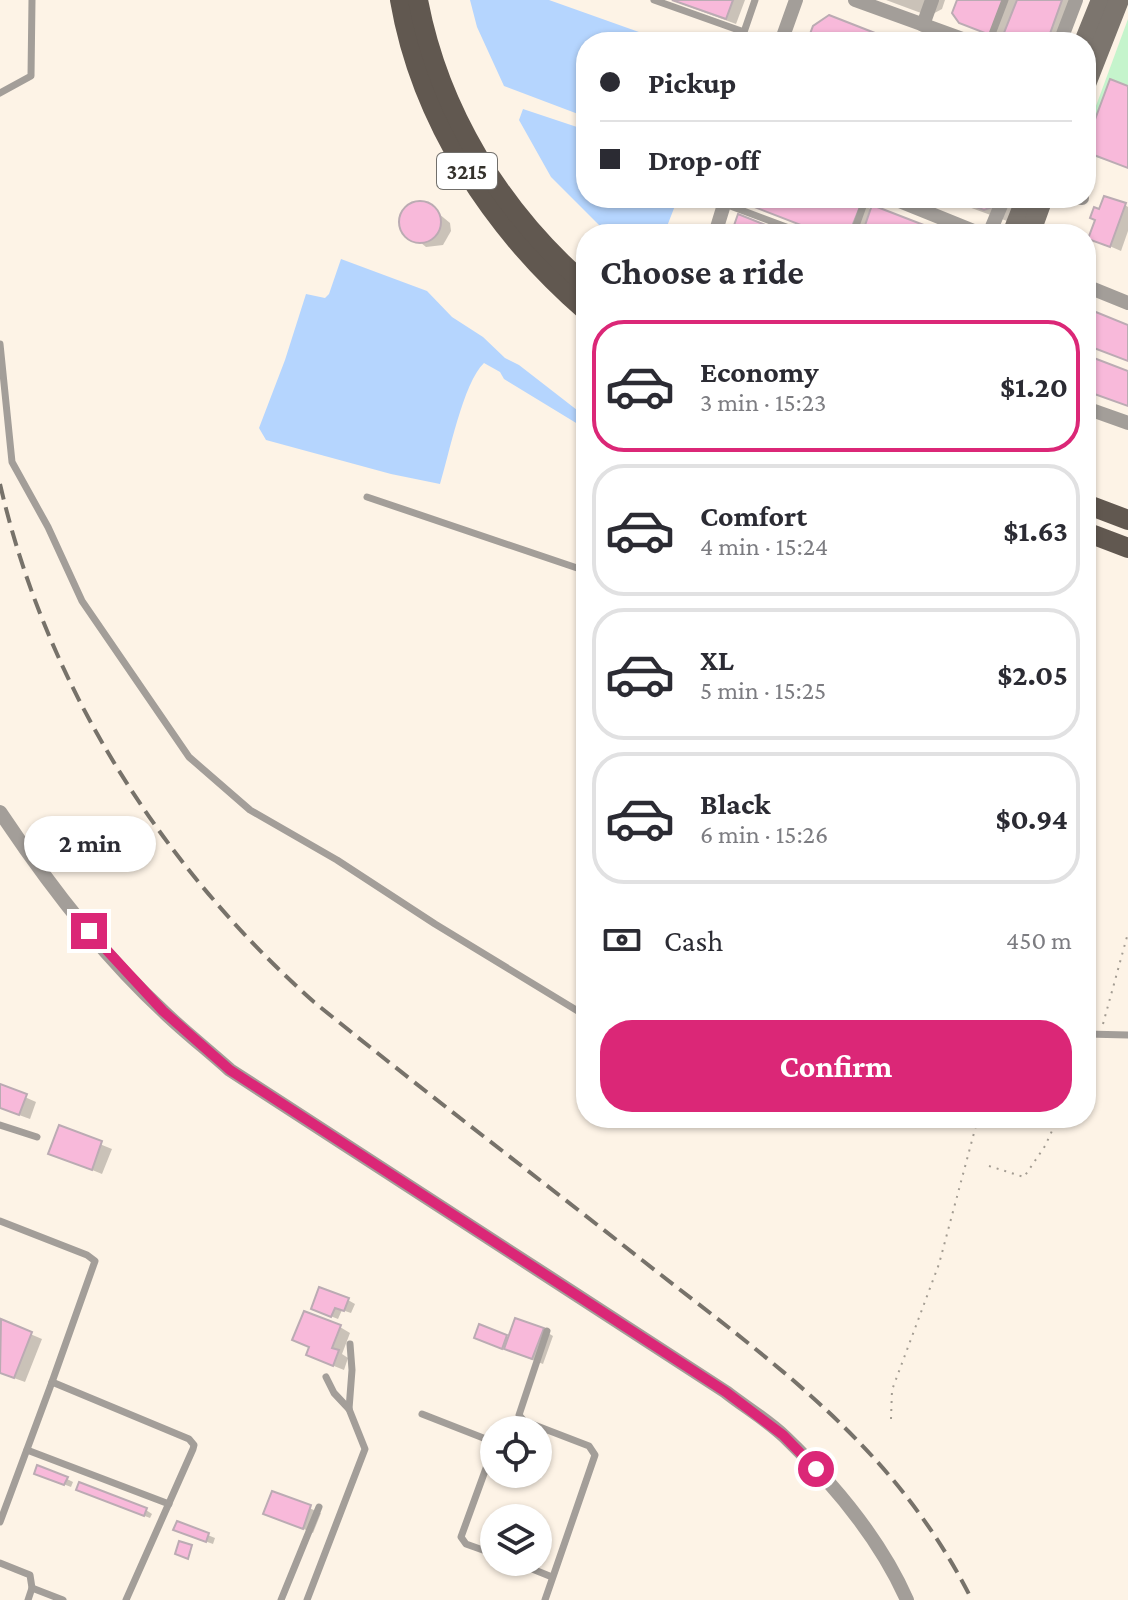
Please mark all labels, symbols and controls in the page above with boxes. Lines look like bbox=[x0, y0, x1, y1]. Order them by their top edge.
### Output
text: Pickup bbox=[648, 66, 736, 99]
text: Drop-off bbox=[648, 143, 759, 176]
road number: 3215 bbox=[437, 153, 497, 189]
text: Choose a ride bbox=[600, 252, 804, 292]
icon: car bbox=[604, 350, 676, 422]
text: Economy bbox=[700, 355, 819, 388]
text: $1.20 bbox=[1000, 370, 1068, 403]
text: 3 min · 15:23 bbox=[700, 388, 826, 417]
icon: car bbox=[604, 494, 676, 566]
text: Comfort bbox=[700, 499, 807, 532]
text: $1.63 bbox=[1003, 514, 1068, 547]
text: 4 min · 15:24 bbox=[700, 532, 828, 561]
icon: car bbox=[604, 638, 676, 710]
text: XL bbox=[700, 643, 734, 676]
text: $2.05 bbox=[997, 658, 1068, 691]
text: 5 min · 15:25 bbox=[700, 676, 826, 705]
icon: car bbox=[604, 782, 676, 854]
text: Black bbox=[700, 787, 771, 820]
text: $0.94 bbox=[995, 802, 1068, 835]
callout: 2 min bbox=[23, 815, 155, 871]
text: 6 min · 15:26 bbox=[700, 820, 828, 849]
text: 2 min bbox=[59, 829, 121, 858]
route end bbox=[71, 913, 107, 949]
icon: cash bbox=[600, 918, 644, 962]
text: Cash bbox=[664, 924, 723, 957]
text: 450 m bbox=[1006, 926, 1072, 955]
button: Confirm bbox=[600, 1020, 1072, 1112]
map controls bbox=[480, 1416, 552, 1576]
button: locate bbox=[480, 1416, 552, 1488]
route start bbox=[798, 1451, 834, 1487]
button: layers bbox=[480, 1504, 552, 1576]

